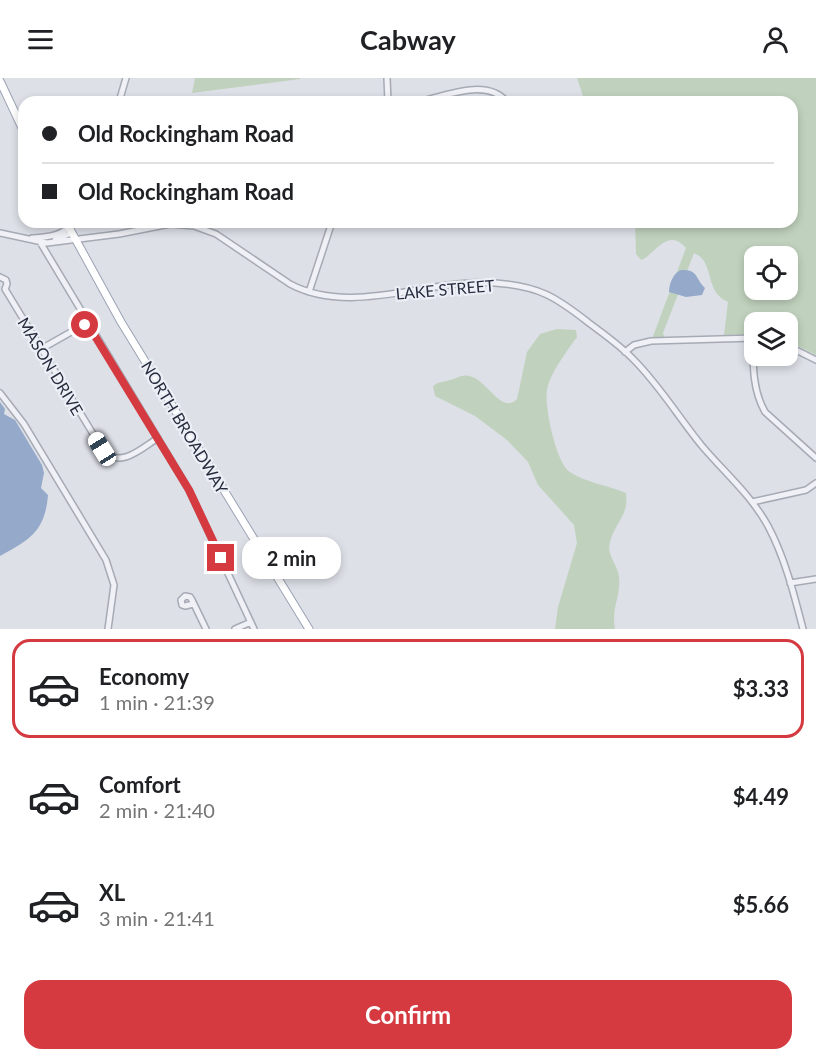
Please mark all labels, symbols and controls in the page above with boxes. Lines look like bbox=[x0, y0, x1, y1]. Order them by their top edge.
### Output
icon: menu bbox=[24, 23, 57, 56]
text: Cabway bbox=[360, 23, 456, 56]
icon: person bbox=[759, 23, 792, 56]
text: Old Rockingham Road bbox=[78, 120, 294, 147]
text: Old Rockingham Road bbox=[78, 178, 294, 205]
map controls bbox=[744, 246, 798, 366]
button: locate bbox=[744, 246, 798, 300]
street label: LAKE STREET bbox=[395, 275, 496, 303]
route start bbox=[71, 311, 98, 338]
button: layers bbox=[744, 312, 798, 366]
street label: MASON DRIVE bbox=[14, 314, 88, 418]
street label: NORTH BROADWAY bbox=[138, 357, 232, 497]
car bbox=[85, 429, 119, 469]
callout: 2 min bbox=[242, 537, 341, 579]
route end bbox=[207, 544, 234, 571]
text: 2 min bbox=[267, 546, 316, 570]
icon: car bbox=[27, 662, 81, 716]
text: Economy bbox=[99, 663, 189, 690]
text: $3.33 bbox=[733, 675, 789, 702]
text: 1 min · 21:39 bbox=[99, 690, 215, 714]
icon: car bbox=[27, 770, 81, 824]
text: Comfort bbox=[99, 771, 181, 798]
text: $4.49 bbox=[733, 783, 789, 810]
text: 2 min · 21:40 bbox=[99, 798, 215, 822]
icon: car bbox=[27, 878, 81, 932]
text: XL bbox=[99, 879, 125, 906]
text: $5.66 bbox=[733, 891, 789, 918]
text: 3 min · 21:41 bbox=[99, 906, 215, 930]
button: Confirm bbox=[24, 980, 792, 1049]

